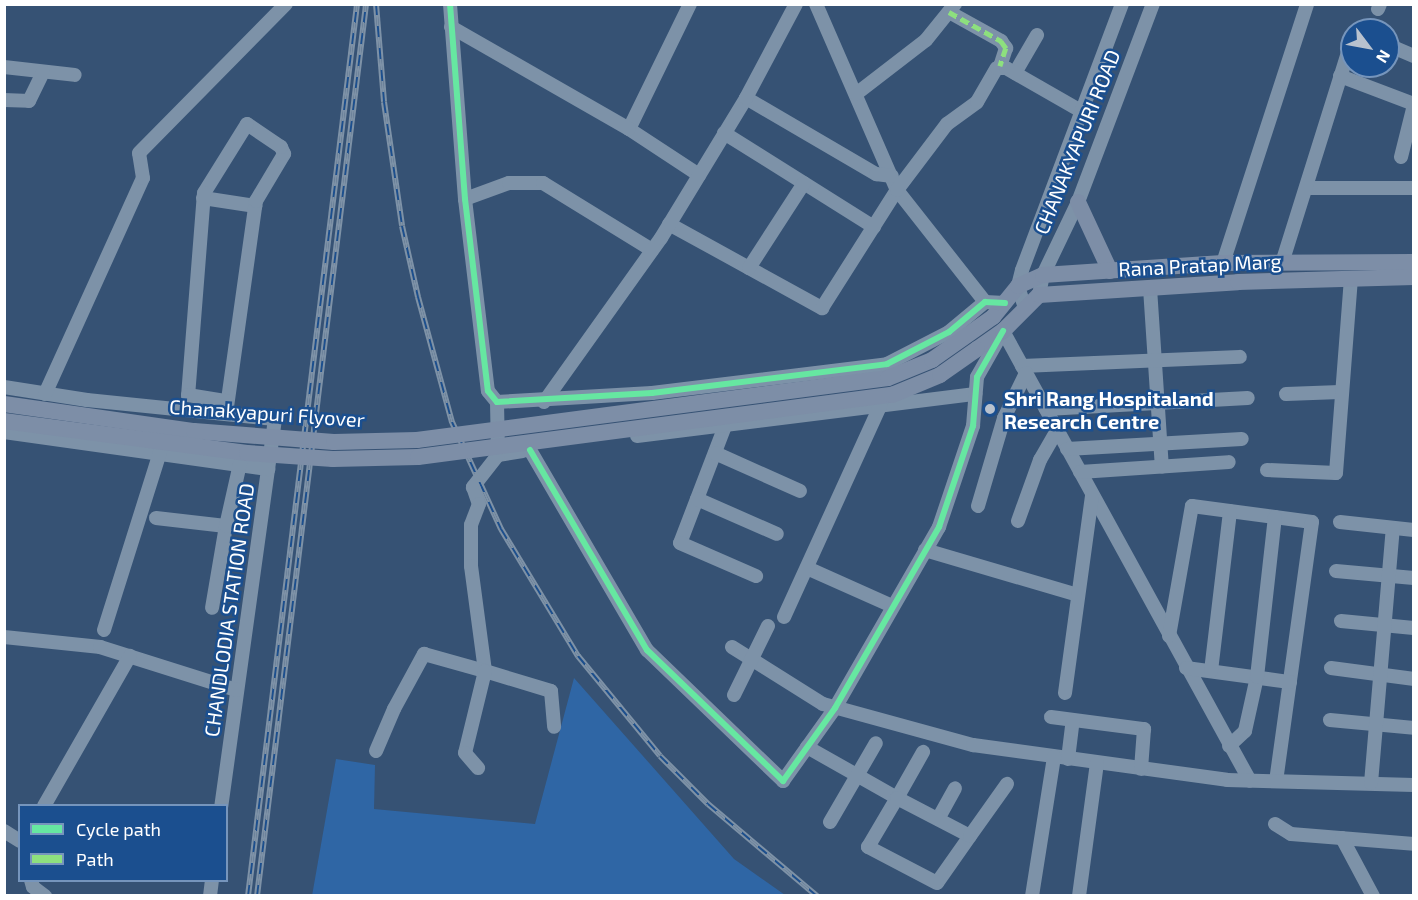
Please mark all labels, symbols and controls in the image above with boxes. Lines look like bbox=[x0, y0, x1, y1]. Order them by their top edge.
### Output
north arrow bbox=[1340, 18, 1400, 78]
street label: CHANAKYAPURI ROAD bbox=[1029, 46, 1125, 238]
text: N bbox=[1373, 47, 1395, 67]
street label: Rana Pratap Marg bbox=[1118, 249, 1282, 281]
place label: Shri Rang Hospitaland Research Centre bbox=[1004, 386, 1214, 433]
street label: Chanakyapuri Flyover bbox=[168, 394, 366, 432]
marker: Shri Rang Hospitaland Research Centre bbox=[981, 400, 999, 418]
street label: CHANDLODIA STATION ROAD bbox=[199, 481, 259, 739]
legend bbox=[18, 804, 228, 882]
text: Cycle path bbox=[76, 818, 161, 840]
text: Path bbox=[76, 848, 114, 870]

